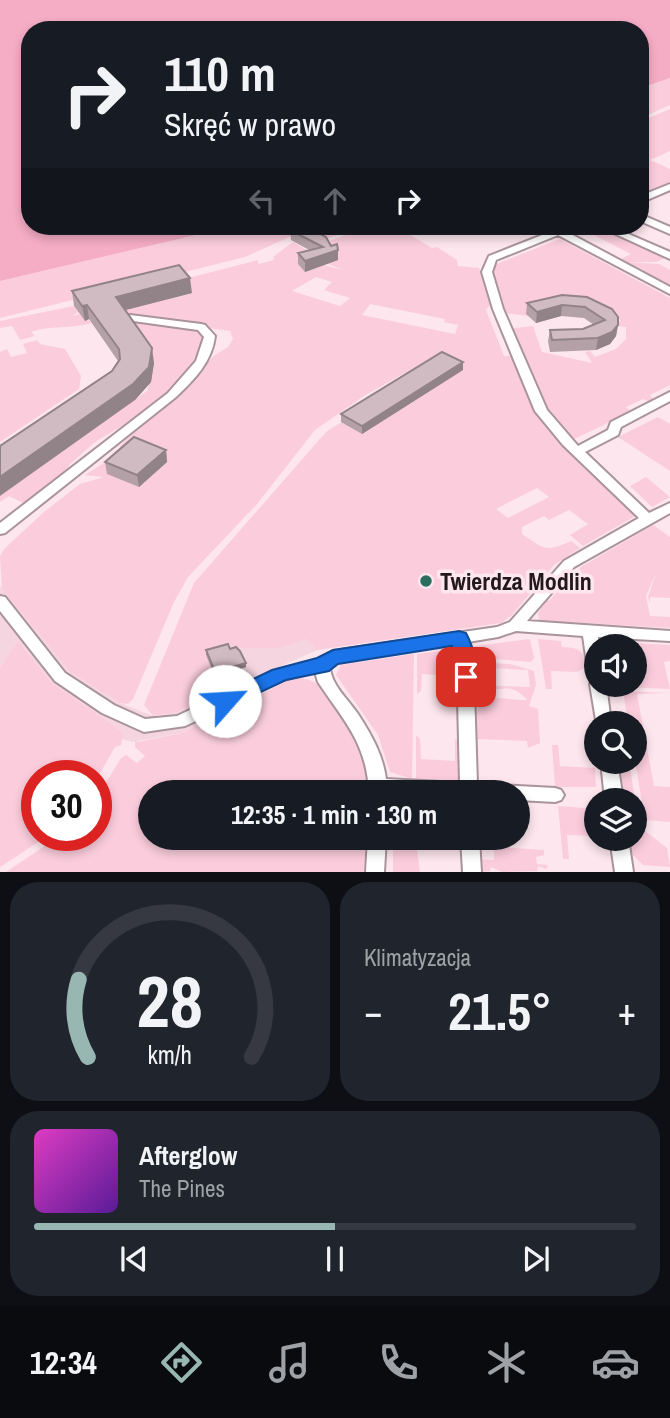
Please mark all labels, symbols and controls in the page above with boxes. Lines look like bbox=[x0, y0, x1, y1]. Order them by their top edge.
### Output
text: 110 m bbox=[164, 40, 276, 106]
icon: right bbox=[49, 49, 140, 140]
text: Skręć w prawo bbox=[164, 103, 336, 146]
icon: left bbox=[243, 182, 281, 220]
icon: ahead bbox=[316, 182, 354, 220]
icon: right bbox=[389, 182, 427, 220]
place label: Twierdza Modlin bbox=[440, 565, 592, 597]
marker: Twierdza Modlin bbox=[418, 573, 434, 589]
map controls bbox=[584, 634, 647, 851]
button: sound bbox=[584, 634, 647, 697]
pin bbox=[436, 647, 496, 707]
icon: arrive bbox=[447, 658, 485, 696]
position arrow bbox=[188, 664, 262, 738]
button: search bbox=[584, 711, 647, 774]
speed limit sign: 30 bbox=[21, 760, 112, 851]
button: layers bbox=[584, 788, 647, 851]
text: 12:35 · 1 min · 130 m bbox=[231, 797, 437, 832]
text: Klimatyzacja bbox=[364, 942, 471, 973]
text: 28 bbox=[137, 953, 203, 1051]
text: 21.5° bbox=[448, 976, 552, 1046]
text: − bbox=[364, 986, 382, 1037]
text: + bbox=[618, 986, 636, 1037]
text: km/h bbox=[148, 1038, 192, 1072]
text: Afterglow bbox=[139, 1138, 237, 1173]
text: The Pines bbox=[139, 1173, 225, 1204]
icon: previous bbox=[115, 1240, 153, 1278]
icon: pause bbox=[316, 1240, 354, 1278]
icon: next bbox=[517, 1240, 555, 1278]
icon: directions bbox=[157, 1338, 206, 1387]
icon: music bbox=[265, 1338, 314, 1387]
icon: phone bbox=[374, 1338, 423, 1387]
icon: climate bbox=[482, 1338, 531, 1387]
icon: car bbox=[591, 1338, 640, 1387]
text: 12:34 bbox=[30, 1341, 97, 1384]

